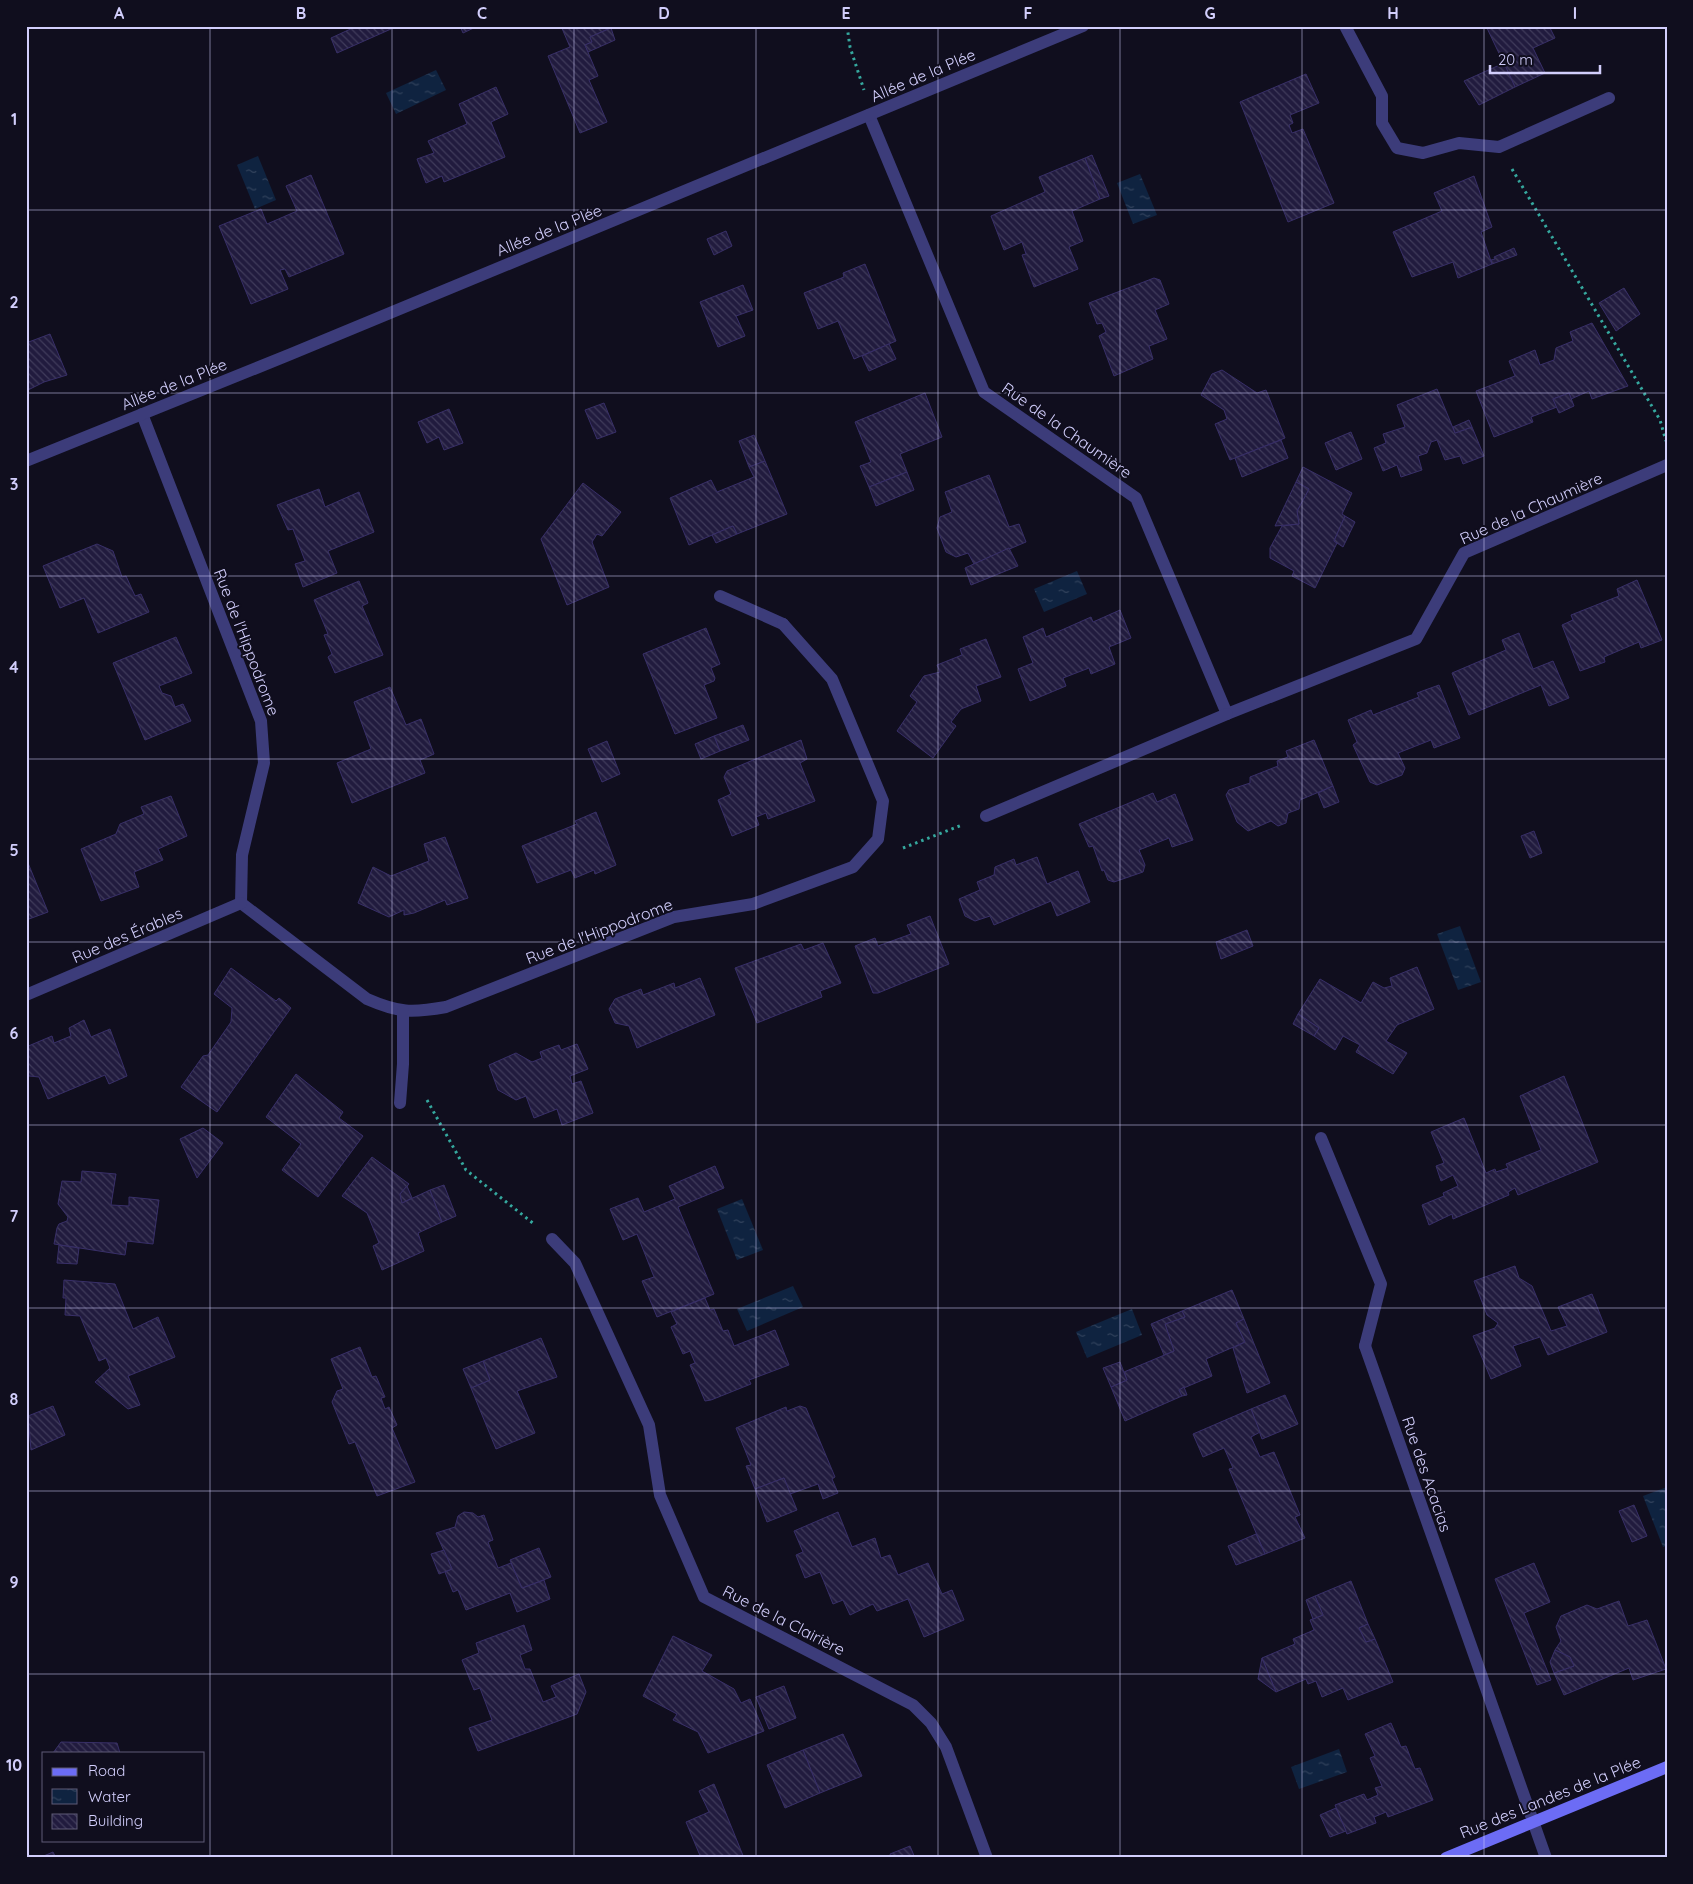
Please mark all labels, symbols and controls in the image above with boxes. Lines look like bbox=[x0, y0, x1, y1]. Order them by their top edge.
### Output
text: A bbox=[114, 3, 125, 23]
text: B bbox=[296, 3, 306, 23]
text: C bbox=[477, 3, 487, 23]
text: D bbox=[658, 3, 670, 23]
text: E bbox=[841, 3, 851, 23]
text: F bbox=[1024, 3, 1033, 23]
text: G bbox=[1204, 3, 1216, 23]
text: H bbox=[1387, 3, 1399, 23]
text: I bbox=[1573, 3, 1577, 23]
scale bar bbox=[1490, 42, 1600, 74]
street label: Allée de la Plée bbox=[868, 44, 978, 106]
text: 20 m bbox=[1498, 50, 1533, 69]
text: 1 bbox=[11, 109, 17, 129]
street label: Allée de la Plée bbox=[493, 200, 605, 260]
text: 2 bbox=[9, 292, 19, 312]
street label: Allée de la Plée bbox=[118, 354, 230, 414]
street label: Rue de la Chaumière bbox=[998, 378, 1136, 482]
street label: Rue de la Chaumière bbox=[1457, 468, 1605, 548]
text: 3 bbox=[10, 474, 18, 494]
street label: Rue de l'Hippodrome bbox=[210, 566, 284, 718]
text: 4 bbox=[9, 657, 19, 677]
text: 5 bbox=[9, 840, 19, 860]
street label: Rue de l'Hippodrome bbox=[523, 894, 675, 968]
street label: Rue des Érables bbox=[69, 903, 185, 967]
text: 6 bbox=[10, 1023, 19, 1043]
text: 7 bbox=[10, 1206, 19, 1226]
text: 8 bbox=[10, 1389, 19, 1409]
street label: Rue des Acacias bbox=[1398, 1414, 1456, 1534]
text: 9 bbox=[9, 1572, 19, 1592]
street label: Rue de la Clairière bbox=[719, 1581, 849, 1659]
street label: Rue des Landes de la Plée bbox=[1456, 1751, 1644, 1843]
legend bbox=[42, 1752, 205, 1842]
text: 10 bbox=[6, 1755, 22, 1775]
text: Road bbox=[88, 1761, 125, 1780]
text: Water bbox=[88, 1787, 131, 1806]
text: Building bbox=[88, 1811, 143, 1830]

